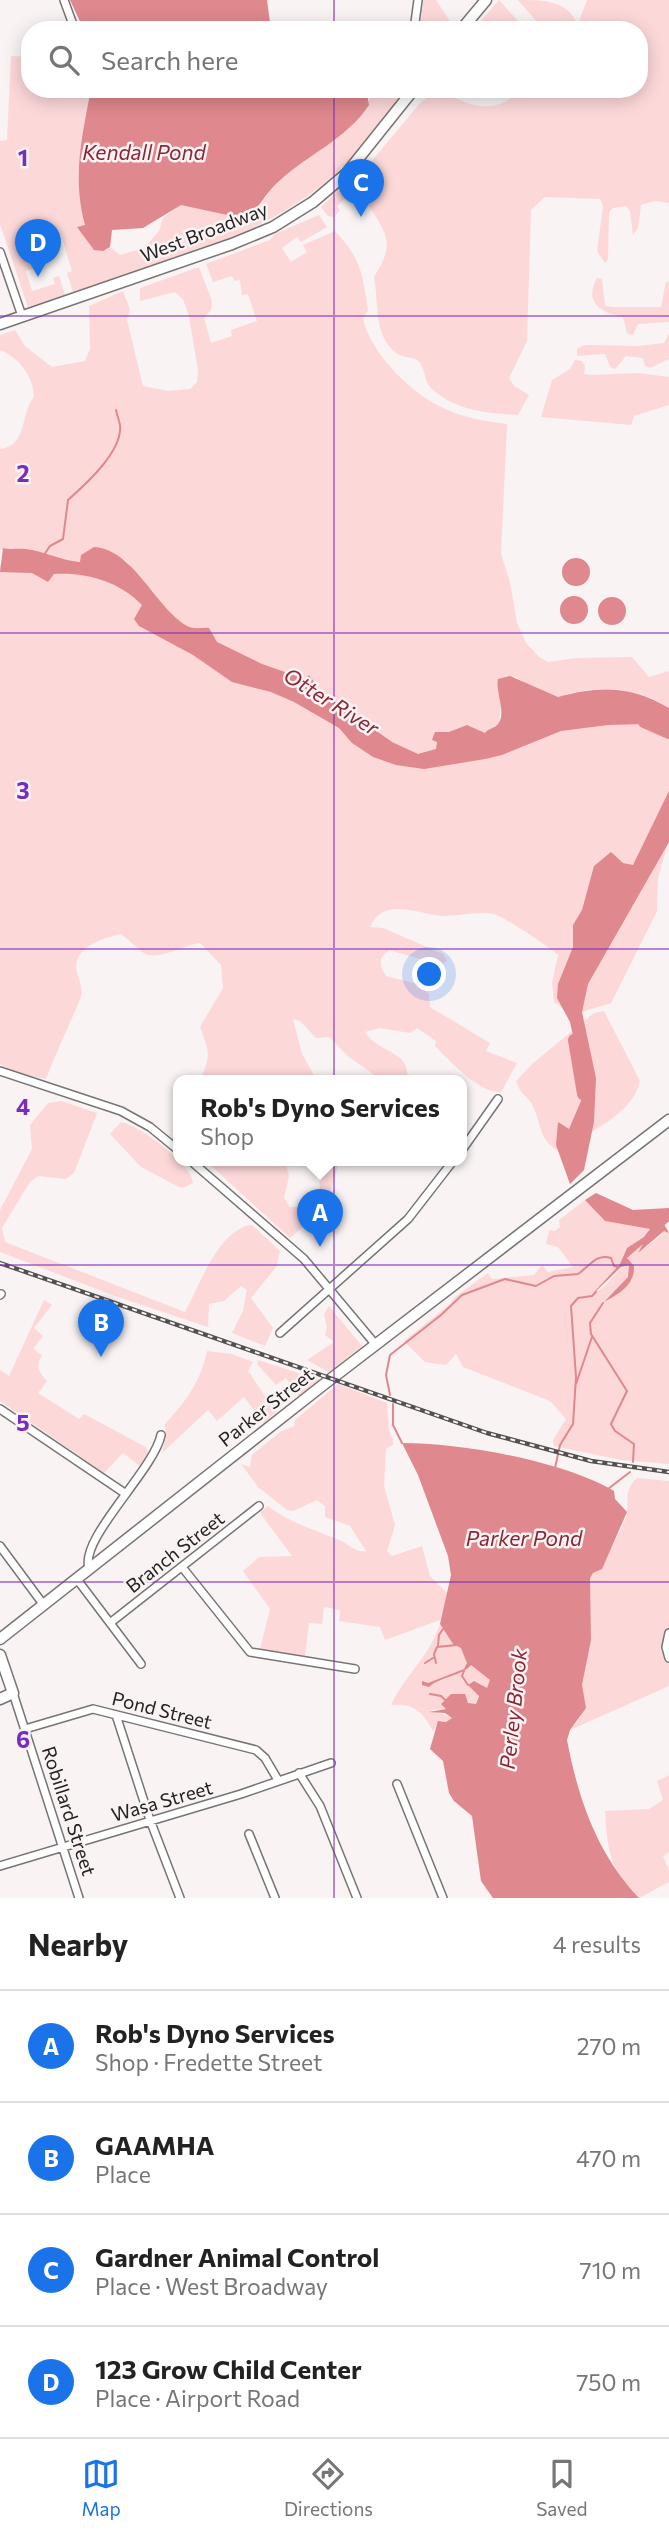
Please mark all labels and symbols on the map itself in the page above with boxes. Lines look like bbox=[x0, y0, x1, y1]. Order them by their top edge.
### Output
water label: Kendall Pond bbox=[82, 139, 207, 164]
text: 1 bbox=[18, 143, 28, 171]
pin: C bbox=[338, 159, 384, 217]
street label: West Broadway bbox=[137, 197, 271, 266]
pin: D bbox=[15, 219, 61, 277]
text: 2 bbox=[16, 459, 30, 487]
water label: Otter River bbox=[280, 662, 384, 740]
text: 3 bbox=[16, 776, 30, 804]
your location bbox=[412, 957, 446, 991]
text: 4 bbox=[16, 1092, 30, 1120]
pin: A bbox=[297, 1189, 343, 1247]
pin: B bbox=[78, 1299, 124, 1357]
street label: Parker Street bbox=[214, 1362, 318, 1451]
text: 5 bbox=[16, 1408, 30, 1436]
street label: Branch Street bbox=[121, 1506, 228, 1597]
water label: Parker Pond bbox=[466, 1525, 583, 1550]
water label: Perley Brook bbox=[494, 1647, 531, 1771]
street label: Pond Street bbox=[110, 1686, 215, 1733]
text: 6 bbox=[16, 1725, 30, 1753]
street label: Robillard Street bbox=[38, 1743, 101, 1879]
street label: Wasa Street bbox=[109, 1775, 215, 1826]

